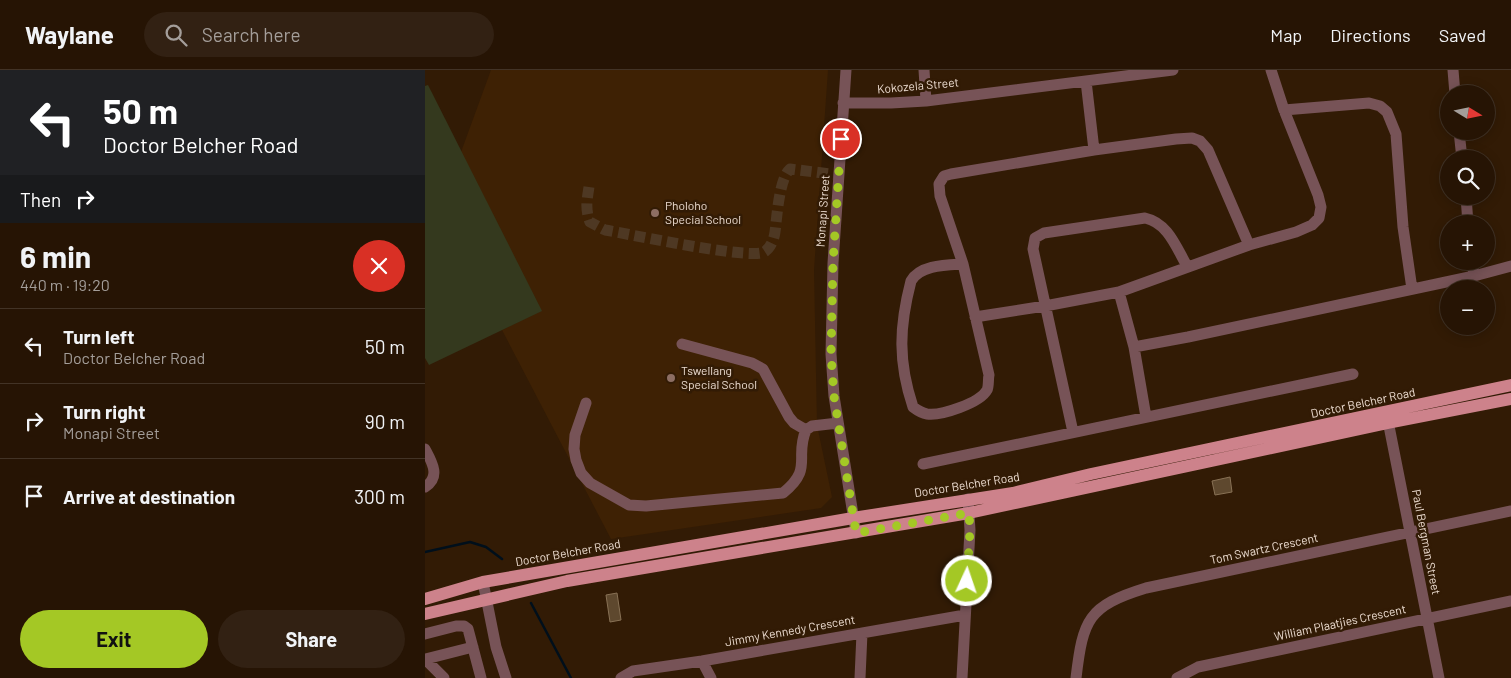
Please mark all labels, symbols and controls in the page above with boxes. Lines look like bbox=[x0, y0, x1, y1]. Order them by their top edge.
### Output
search box bbox=[144, 12, 494, 57]
text: Waylane bbox=[25, 20, 114, 49]
icon: search bbox=[162, 21, 190, 49]
text: Search here bbox=[202, 23, 301, 46]
text: Map bbox=[1270, 24, 1302, 46]
text: Directions bbox=[1330, 24, 1411, 46]
text: Saved bbox=[1439, 24, 1486, 46]
street label: Kokozela Street bbox=[877, 74, 959, 96]
north arrow bbox=[1440, 85, 1495, 140]
map controls bbox=[1440, 85, 1495, 335]
text: 50 m bbox=[103, 89, 178, 131]
icon: left bbox=[20, 90, 85, 155]
pin bbox=[820, 118, 862, 160]
icon: arrive bbox=[827, 125, 855, 153]
text: Doctor Belcher Road bbox=[103, 131, 299, 157]
button: search bbox=[1440, 150, 1495, 205]
street label: Monapi Street bbox=[812, 174, 832, 248]
icon: right bbox=[71, 185, 99, 213]
text: Then bbox=[20, 188, 61, 211]
place label: Pholoho Special School bbox=[665, 198, 741, 226]
marker: Pholoho Special School bbox=[649, 207, 661, 219]
button: + bbox=[1440, 215, 1495, 270]
text: 6 min bbox=[20, 238, 91, 274]
button: close bbox=[353, 240, 405, 292]
text: 440 m · 19:20 bbox=[20, 275, 110, 294]
button: − bbox=[1440, 280, 1495, 335]
text: Turn left bbox=[63, 325, 134, 348]
icon: left bbox=[20, 332, 48, 360]
text: 50 m bbox=[365, 335, 405, 358]
text: Doctor Belcher Road bbox=[63, 348, 205, 367]
place label: Tswellang Special School bbox=[681, 363, 757, 391]
marker: Tswellang Special School bbox=[665, 372, 677, 384]
street label: Doctor Belcher Road bbox=[1309, 384, 1416, 420]
text: Turn right bbox=[63, 400, 145, 423]
icon: right bbox=[20, 407, 48, 435]
text: 90 m bbox=[365, 410, 405, 433]
text: Monapi Street bbox=[63, 423, 160, 442]
street label: Doctor Belcher Road bbox=[913, 469, 1021, 499]
icon: arrive bbox=[20, 482, 48, 510]
text: Arrive at destination bbox=[63, 485, 235, 508]
text: 300 m bbox=[354, 485, 405, 508]
street label: Paul Bergman Street bbox=[1410, 488, 1444, 596]
street label: Tom Swartz Crescent bbox=[1208, 530, 1319, 566]
street label: Doctor Belcher Road bbox=[514, 536, 622, 568]
position arrow bbox=[940, 554, 992, 606]
street label: William Plaatjies Crescent bbox=[1272, 601, 1407, 643]
button: Exit bbox=[20, 610, 208, 668]
button: Share bbox=[218, 610, 405, 668]
street label: Jimmy Kennedy Crescent bbox=[724, 612, 856, 648]

